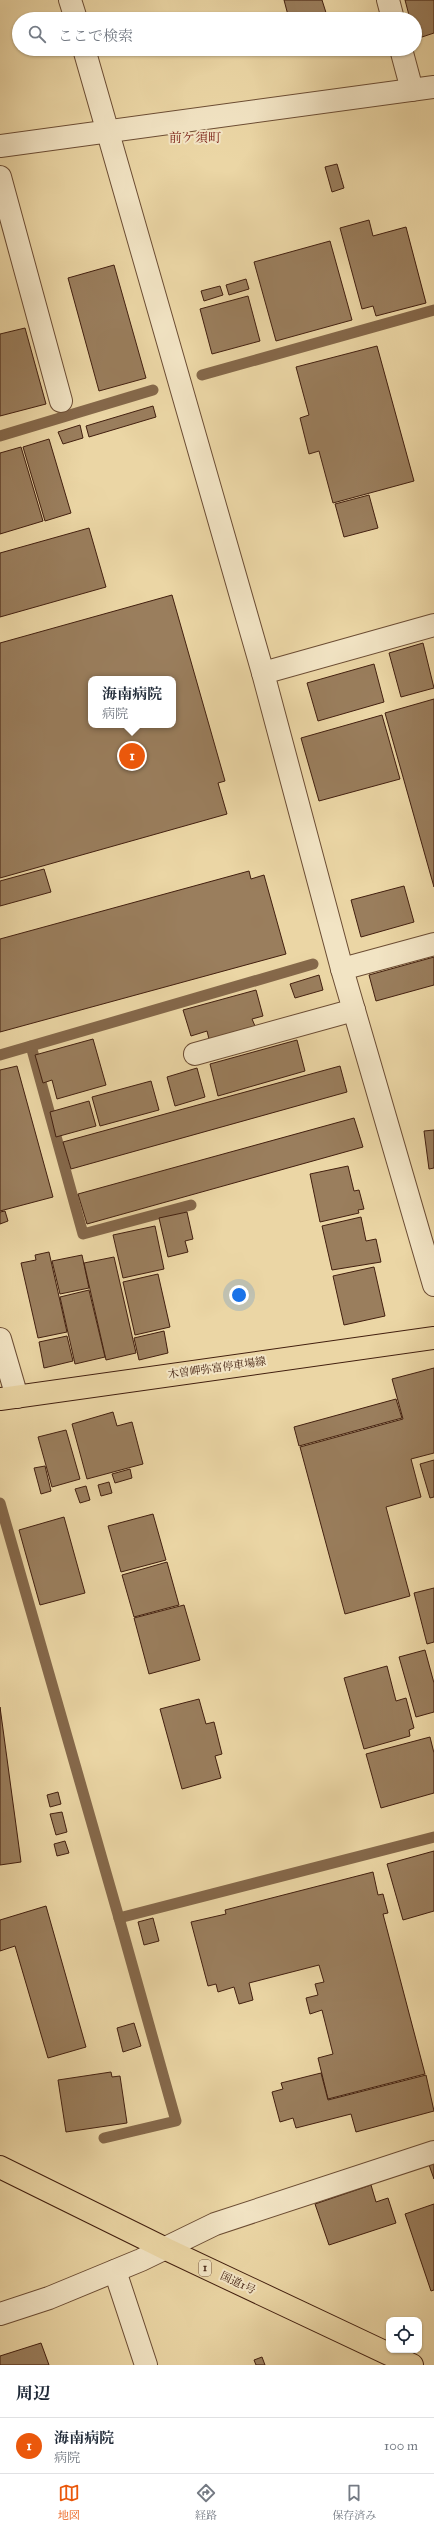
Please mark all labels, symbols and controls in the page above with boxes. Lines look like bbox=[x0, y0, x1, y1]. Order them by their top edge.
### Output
search box bbox=[12, 12, 422, 56]
icon: search bbox=[26, 23, 48, 45]
text: ここで検索 bbox=[58, 27, 133, 45]
district label: 前ケ須町 bbox=[169, 130, 221, 146]
popup bbox=[88, 676, 176, 728]
text: 海南病院 bbox=[102, 685, 162, 703]
text: 病院 bbox=[102, 706, 128, 722]
pin: 1 bbox=[119, 741, 145, 771]
your location bbox=[229, 1285, 249, 1305]
street label: 木曽岬弥富停車場線 bbox=[167, 1355, 267, 1381]
road number: 1 bbox=[199, 2260, 211, 2276]
street label: 国道1号 bbox=[218, 2269, 258, 2297]
map controls bbox=[386, 2317, 422, 2353]
button: locate bbox=[386, 2317, 422, 2353]
text: 周辺 bbox=[16, 2383, 50, 2404]
text: 海南病院 bbox=[54, 2429, 114, 2447]
text: 1 bbox=[26, 2438, 32, 2454]
text: 100 m bbox=[384, 2438, 418, 2454]
text: 病院 bbox=[54, 2450, 80, 2466]
tab: 地図 bbox=[58, 2482, 80, 2522]
tab: 経路 bbox=[195, 2482, 217, 2522]
tab: 保存済み bbox=[332, 2482, 376, 2522]

